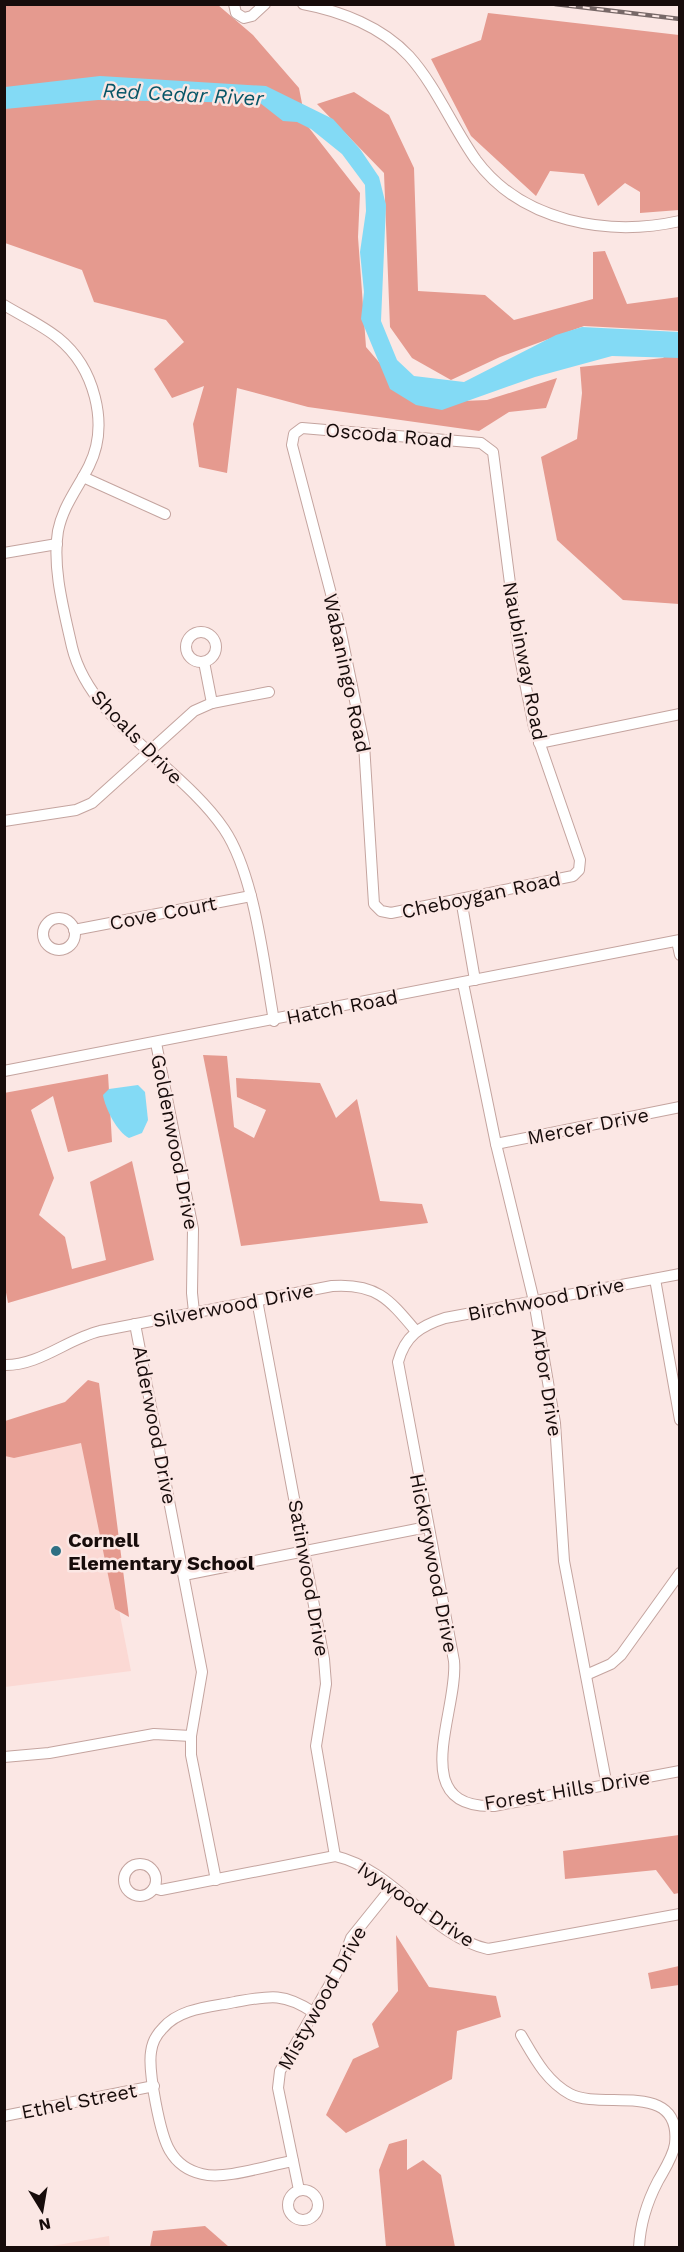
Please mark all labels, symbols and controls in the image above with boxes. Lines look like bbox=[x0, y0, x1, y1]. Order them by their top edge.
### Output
water label: Red Cedar River bbox=[102, 77, 265, 111]
street label: Oscoda Road bbox=[324, 417, 454, 453]
street label: Naubinway Road bbox=[498, 580, 552, 742]
street label: Wabaningo Road bbox=[318, 591, 376, 755]
street label: Shoals Drive bbox=[86, 685, 188, 789]
street label: Cheboygan Road bbox=[399, 866, 563, 924]
street label: Cove Court bbox=[107, 891, 219, 935]
street label: Hatch Road bbox=[284, 984, 400, 1030]
street label: Goldenwood Drive bbox=[146, 1052, 204, 1232]
street label: Mercer Drive bbox=[525, 1102, 651, 1150]
street label: Birchwood Drive bbox=[466, 1272, 626, 1326]
street label: Silverwood Drive bbox=[151, 1278, 315, 1332]
street label: Arbor Drive bbox=[527, 1326, 567, 1438]
street label: Alderwood Drive bbox=[128, 1344, 182, 1506]
street label: Hickorywood Drive bbox=[405, 1471, 463, 1655]
street label: Satinwood Drive bbox=[283, 1498, 335, 1658]
place label: Cornell Elementary School bbox=[68, 1528, 255, 1575]
marker: Cornell Elementary School bbox=[49, 1544, 63, 1558]
street label: Forest Hills Drive bbox=[482, 1765, 652, 1815]
street label: Ivywood Drive bbox=[353, 1856, 479, 1952]
street label: Mistywood Drive bbox=[272, 1922, 372, 2074]
street label: Ethel Street bbox=[19, 2078, 139, 2124]
north arrow bbox=[12, 2180, 72, 2240]
text: N bbox=[37, 2214, 52, 2235]

